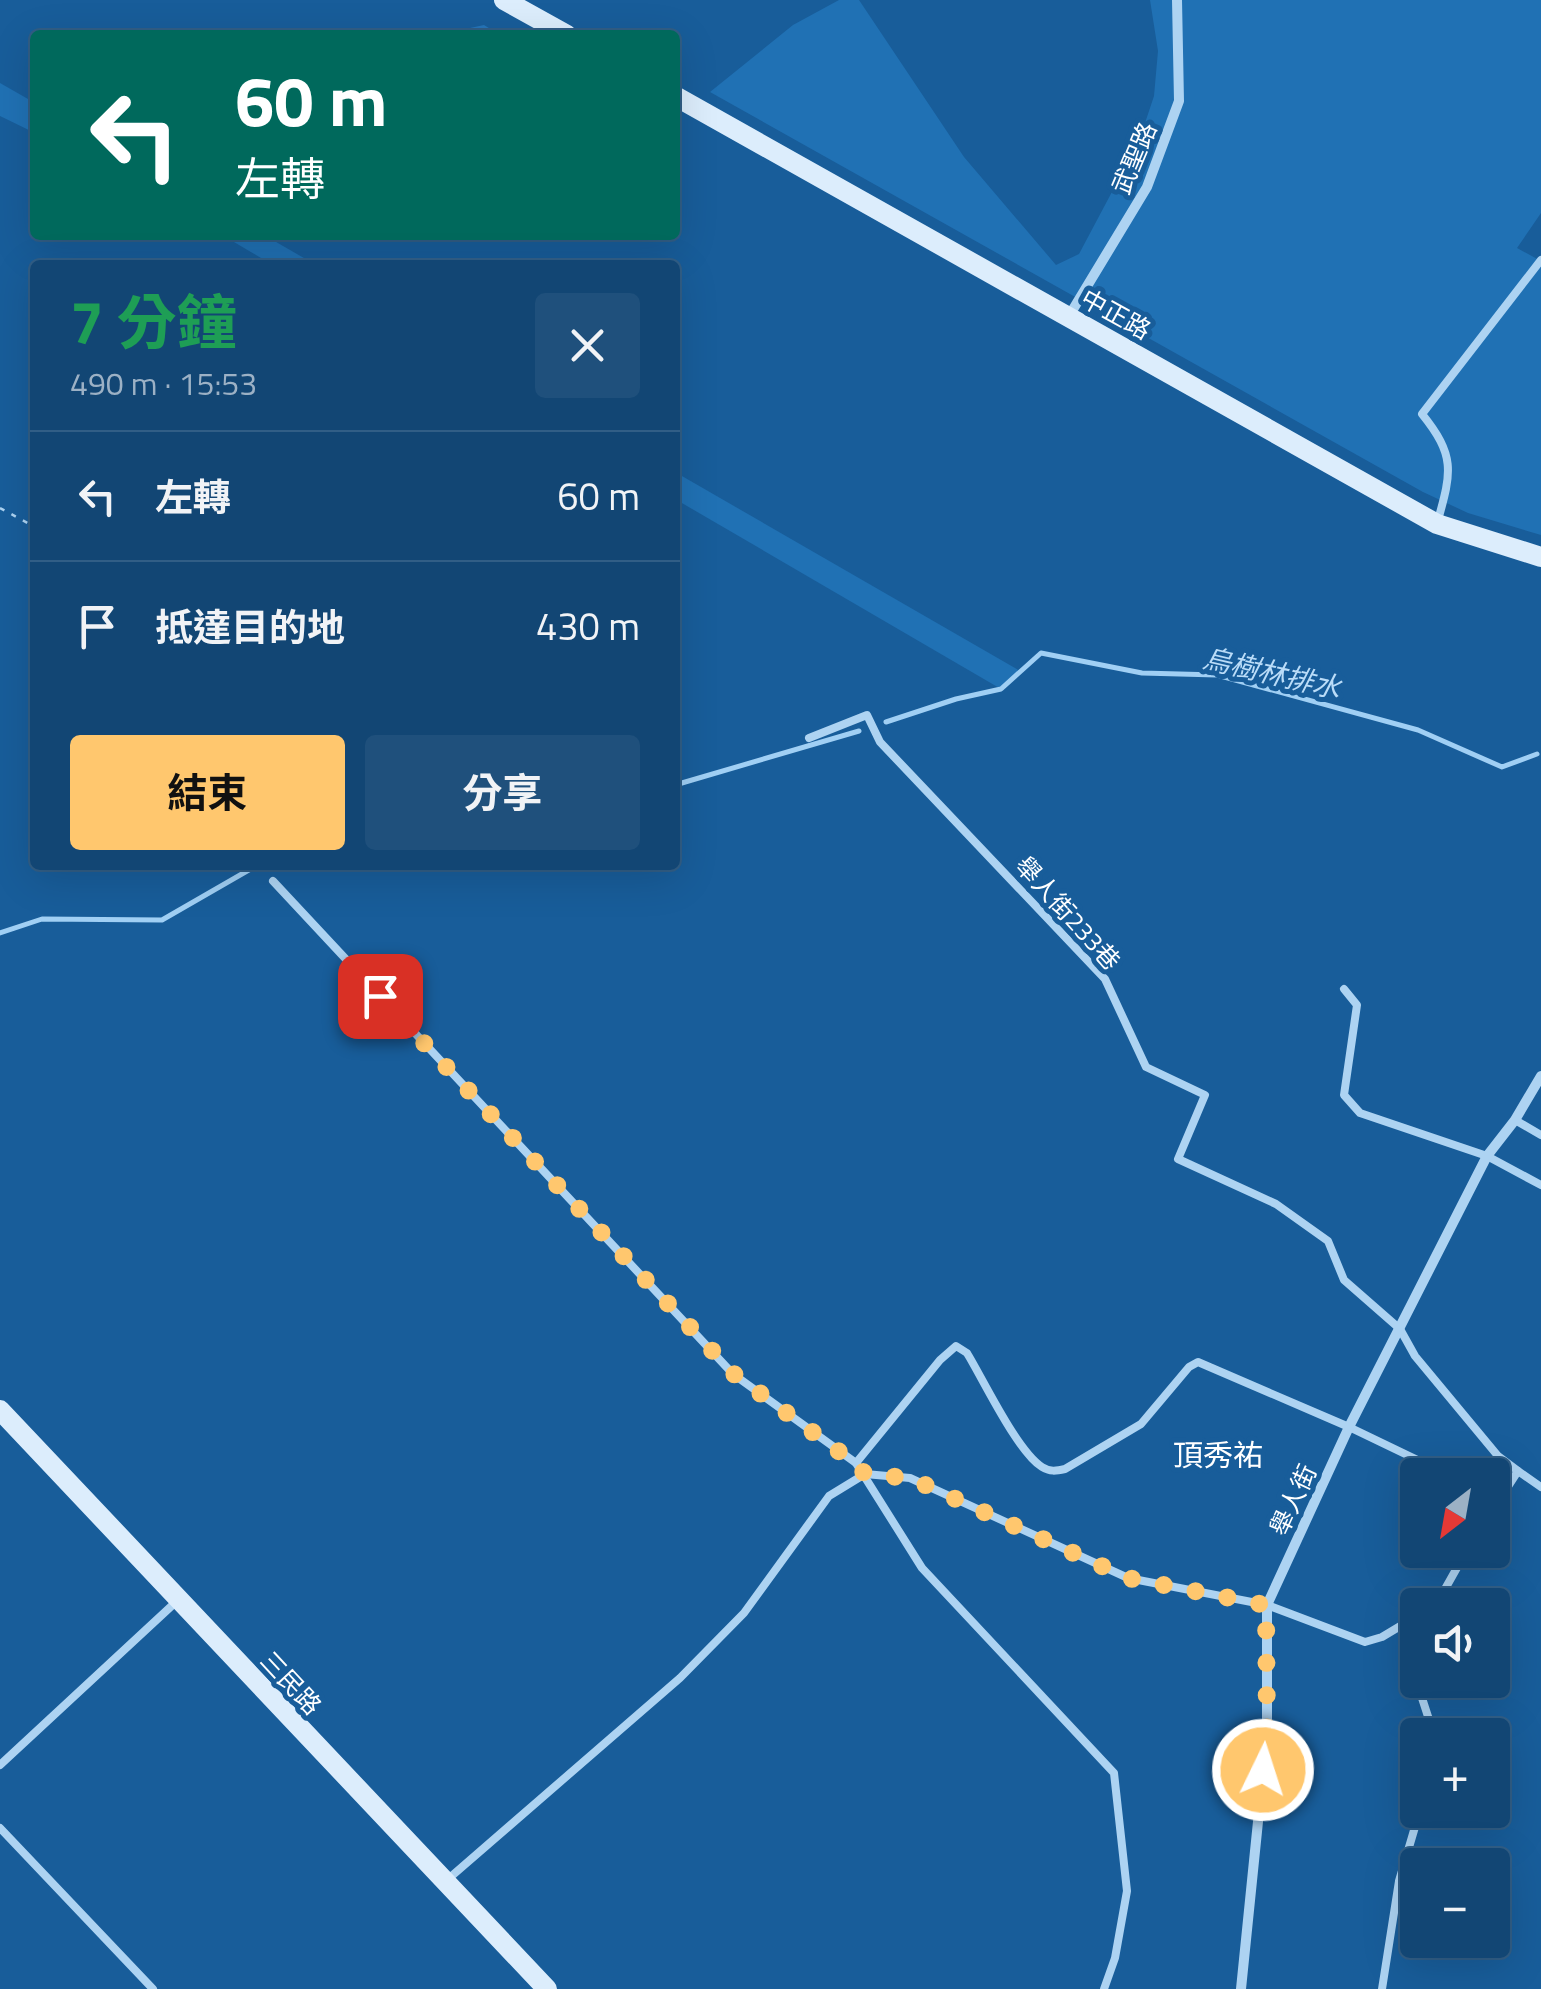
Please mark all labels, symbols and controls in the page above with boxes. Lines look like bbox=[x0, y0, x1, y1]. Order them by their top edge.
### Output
text: 60 m bbox=[235, 47, 388, 153]
icon: left bbox=[70, 70, 200, 200]
street label: 武聖路 bbox=[1102, 116, 1166, 200]
text: 左轉 bbox=[235, 144, 325, 212]
text: 7 分鐘 bbox=[70, 276, 237, 367]
street label: 中正路 bbox=[1074, 279, 1158, 349]
button: close bbox=[535, 293, 640, 398]
text: 490 m · 15:53 bbox=[70, 359, 257, 407]
text: 60 m bbox=[557, 467, 640, 525]
text: 左轉 bbox=[155, 468, 231, 526]
icon: left bbox=[70, 469, 125, 524]
text: 430 m bbox=[536, 597, 640, 655]
text: 抵達目的地 bbox=[155, 598, 345, 656]
icon: arrive bbox=[70, 599, 125, 654]
water label: 烏樹林排水 bbox=[1199, 636, 1347, 710]
button: 結束 bbox=[70, 735, 345, 850]
button: 分享 bbox=[365, 735, 640, 850]
street label: 舉人街233巷 bbox=[1006, 848, 1130, 978]
pin bbox=[338, 954, 423, 1039]
icon: arrive bbox=[353, 969, 408, 1024]
district label: 頂秀祐 bbox=[1173, 1432, 1263, 1478]
street label: 舉人街 bbox=[1260, 1458, 1326, 1542]
north arrow bbox=[1400, 1458, 1510, 1568]
map controls bbox=[1400, 1458, 1510, 1958]
button: sound bbox=[1400, 1588, 1510, 1698]
street label: 三民路 bbox=[252, 1643, 330, 1723]
position arrow bbox=[1211, 1718, 1315, 1822]
button: + bbox=[1400, 1718, 1510, 1828]
button: − bbox=[1400, 1848, 1510, 1958]

